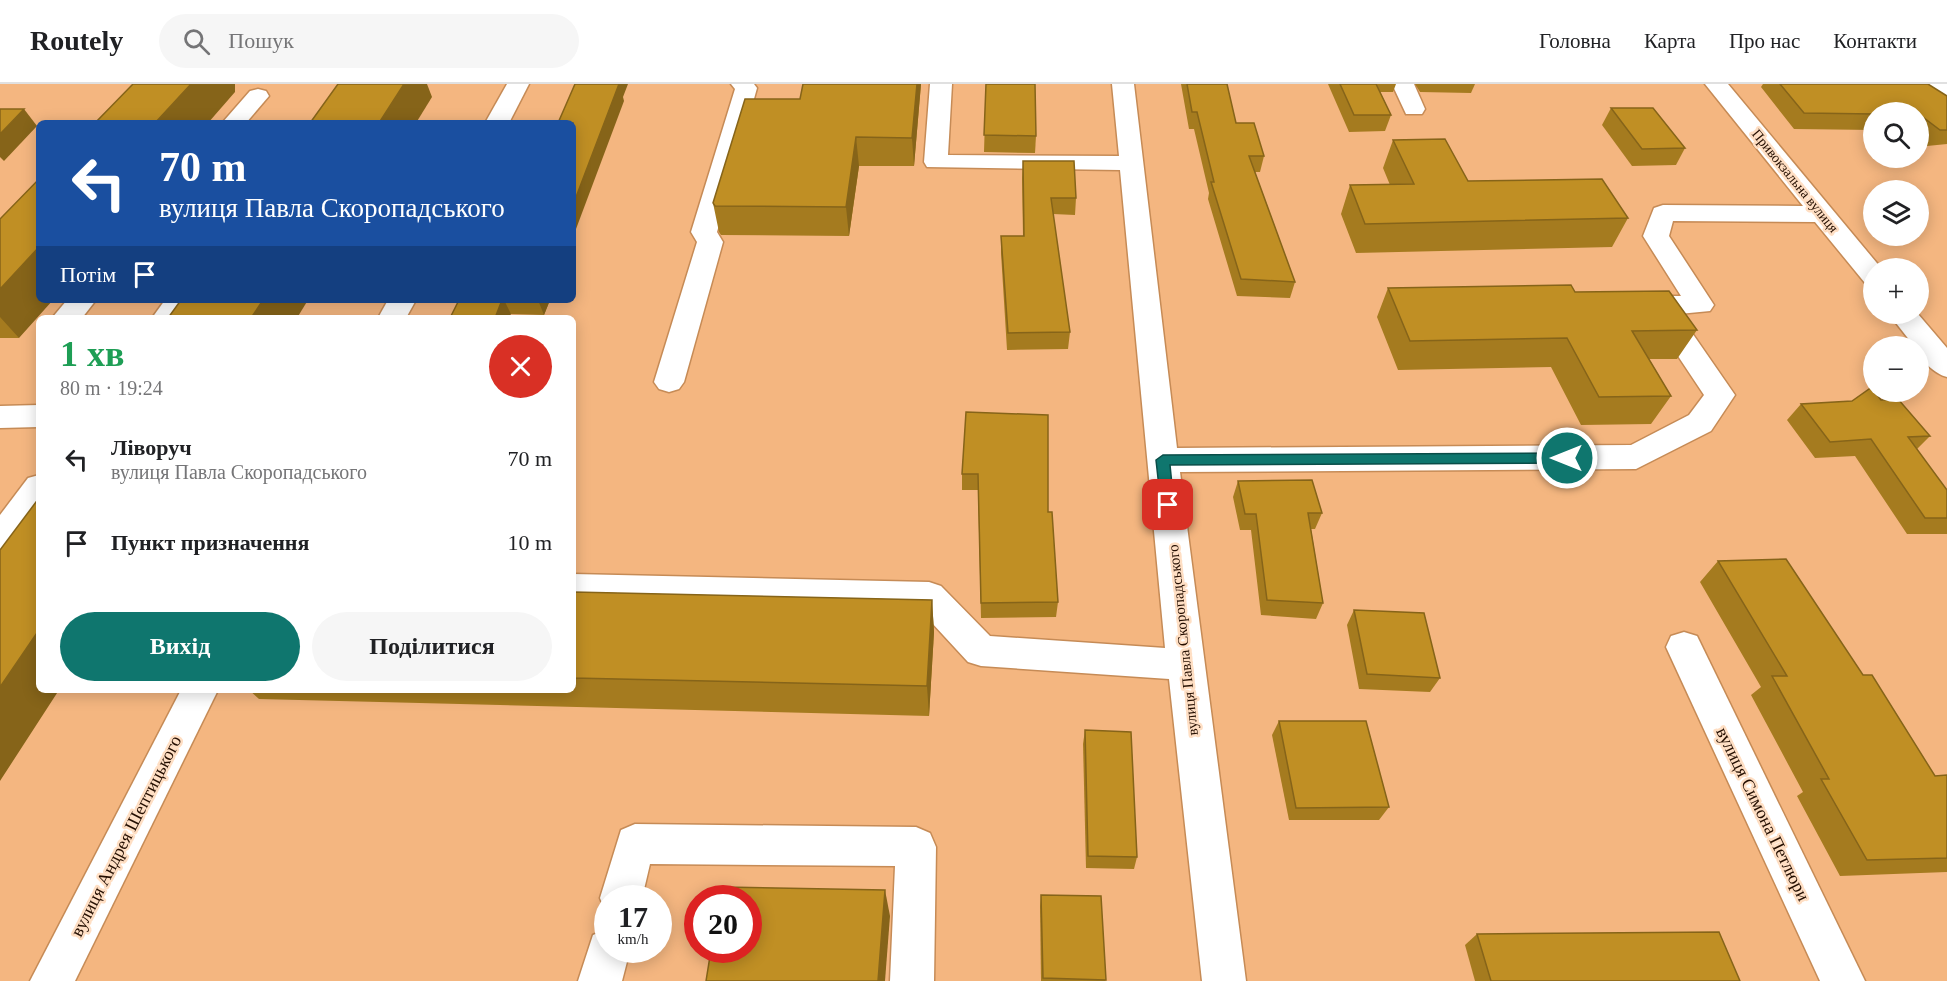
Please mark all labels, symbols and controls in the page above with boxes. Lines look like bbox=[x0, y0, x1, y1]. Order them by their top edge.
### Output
search box bbox=[159, 14, 579, 68]
text: Routely bbox=[30, 25, 123, 56]
icon: search bbox=[180, 25, 213, 58]
text: Пошук bbox=[228, 28, 294, 53]
text: Головна bbox=[1539, 29, 1611, 53]
text: Карта bbox=[1644, 29, 1696, 53]
text: Про нас bbox=[1729, 29, 1800, 53]
text: Контакти bbox=[1833, 29, 1917, 53]
map controls bbox=[1863, 102, 1929, 402]
button: search bbox=[1863, 102, 1929, 168]
street label: Привокзальна вулиця bbox=[1749, 127, 1841, 236]
icon: left bbox=[60, 144, 138, 222]
text: 70 m bbox=[159, 144, 247, 190]
button: layers bbox=[1863, 180, 1929, 246]
text: вулиця Павла Скоропадського bbox=[159, 193, 505, 223]
icon: arrive bbox=[128, 258, 161, 291]
button: + bbox=[1863, 258, 1929, 324]
text: Потім bbox=[60, 262, 116, 287]
text: 1 хв bbox=[60, 334, 124, 374]
button: close bbox=[489, 335, 552, 398]
button: − bbox=[1863, 336, 1929, 402]
text: 80 m · 19:24 bbox=[60, 377, 163, 399]
position arrow bbox=[1535, 426, 1599, 490]
text: Ліворуч bbox=[111, 435, 192, 460]
icon: left bbox=[60, 443, 93, 476]
text: 70 m bbox=[507, 446, 552, 471]
text: вулиця Павла Скоропадського bbox=[111, 461, 367, 483]
pin bbox=[1142, 479, 1193, 530]
icon: arrive bbox=[1151, 488, 1184, 521]
icon: arrive bbox=[60, 527, 93, 560]
text: Пункт призначення bbox=[111, 530, 309, 555]
text: 10 m bbox=[507, 530, 552, 555]
street label: вулиця Павла Скоропадського bbox=[1165, 544, 1201, 736]
button: Вихід bbox=[60, 612, 300, 681]
button: Поділитися bbox=[312, 612, 552, 681]
street label: вулиця Симона Петлюри bbox=[1712, 724, 1814, 904]
street label: вулиця Андрея Шептицького bbox=[67, 732, 185, 940]
speed limit sign: 20 bbox=[684, 885, 762, 963]
text: 17 bbox=[618, 900, 648, 933]
text: km/h bbox=[618, 931, 648, 947]

